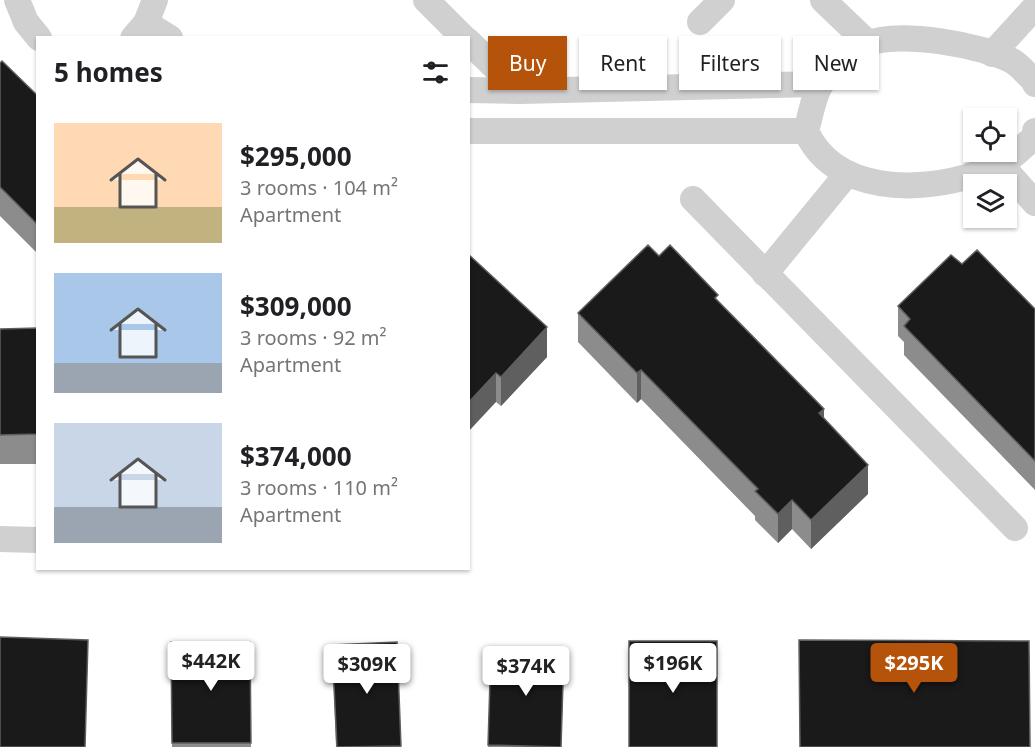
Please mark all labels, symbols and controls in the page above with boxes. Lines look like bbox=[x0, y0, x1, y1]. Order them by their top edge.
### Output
chip: Buy bbox=[488, 36, 567, 90]
chip: Rent bbox=[579, 36, 667, 90]
chip: Filters bbox=[679, 36, 781, 90]
chip: New bbox=[793, 36, 879, 90]
text: 5 homes bbox=[54, 54, 163, 90]
icon: filters bbox=[419, 56, 452, 89]
map controls bbox=[963, 108, 1017, 228]
button: locate bbox=[963, 108, 1017, 162]
text: $295,000 bbox=[240, 138, 352, 174]
icon: home bbox=[102, 147, 174, 219]
text: 3 rooms · 104 m² bbox=[240, 174, 398, 201]
button: layers bbox=[963, 174, 1017, 228]
text: Apartment bbox=[240, 201, 341, 228]
text: $309,000 bbox=[240, 288, 352, 324]
icon: home bbox=[102, 297, 174, 369]
text: 3 rooms · 92 m² bbox=[240, 324, 387, 351]
text: Apartment bbox=[240, 351, 341, 378]
text: $374,000 bbox=[240, 438, 352, 474]
icon: home bbox=[102, 447, 174, 519]
text: 3 rooms · 110 m² bbox=[240, 474, 398, 501]
text: Apartment bbox=[240, 501, 341, 528]
pin: $442K bbox=[169, 641, 253, 692]
pin: $196K bbox=[631, 643, 715, 694]
pin: $295K bbox=[872, 643, 956, 694]
pin: $309K bbox=[325, 644, 409, 695]
pin: $374K bbox=[484, 646, 568, 697]
text: $442K bbox=[181, 647, 241, 674]
text: $196K bbox=[643, 649, 703, 676]
text: $295K bbox=[884, 649, 944, 676]
text: $309K bbox=[337, 650, 397, 677]
text: $374K bbox=[496, 652, 556, 679]

